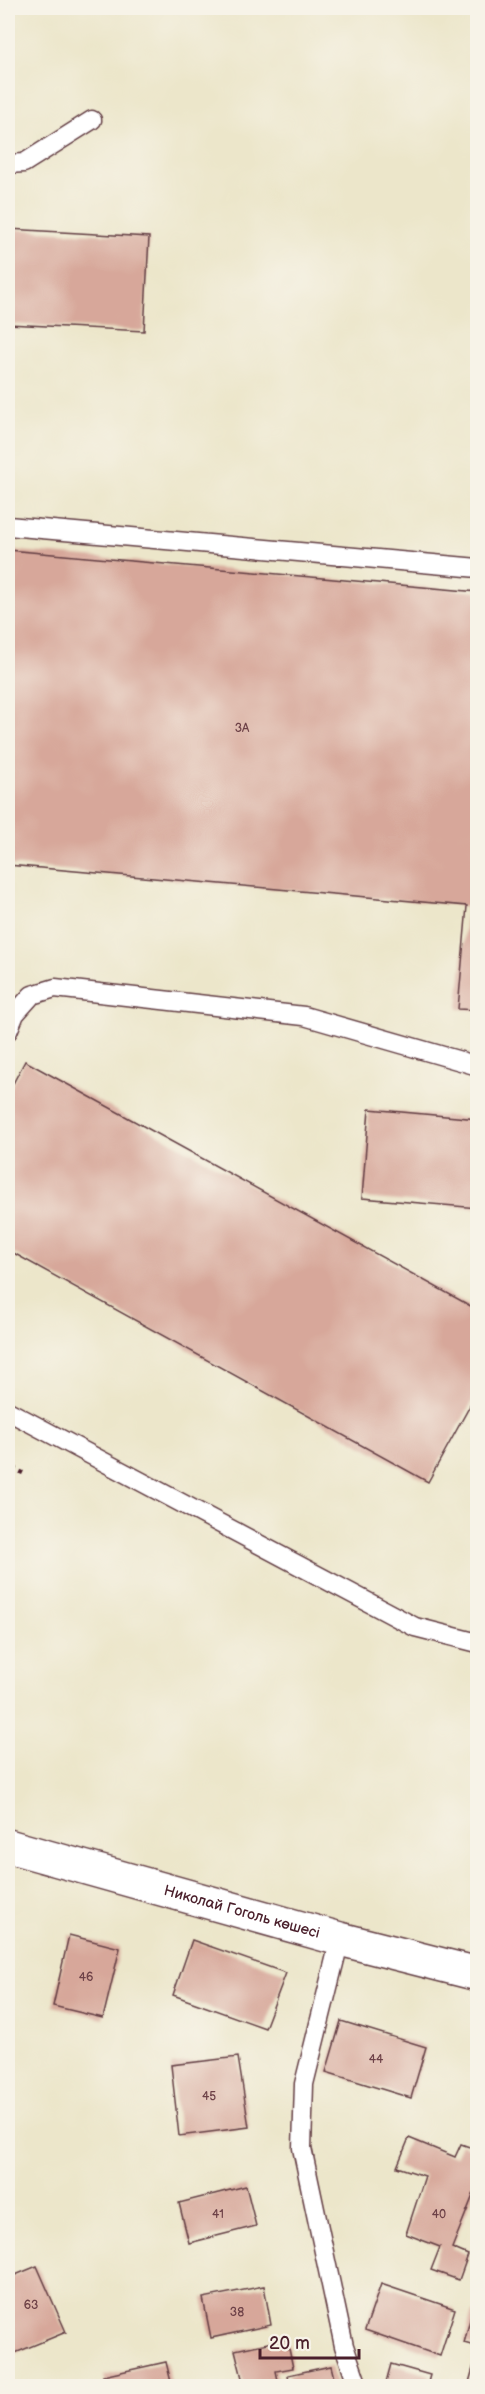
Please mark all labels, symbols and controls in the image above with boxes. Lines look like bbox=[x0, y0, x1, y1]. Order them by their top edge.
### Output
house number: 3А bbox=[235, 721, 250, 736]
street label: Николай Гоголь көшесі bbox=[162, 1881, 322, 1942]
house number: 46 bbox=[79, 1970, 93, 1985]
house number: 44 bbox=[369, 2052, 384, 2067]
house number: 45 bbox=[202, 2089, 216, 2104]
house number: 41 bbox=[212, 2207, 224, 2222]
house number: 40 bbox=[432, 2207, 446, 2222]
house number: 63 bbox=[24, 2298, 38, 2313]
house number: 38 bbox=[230, 2305, 244, 2320]
scale bar bbox=[260, 2322, 359, 2360]
text: 20 m bbox=[269, 2333, 310, 2354]

